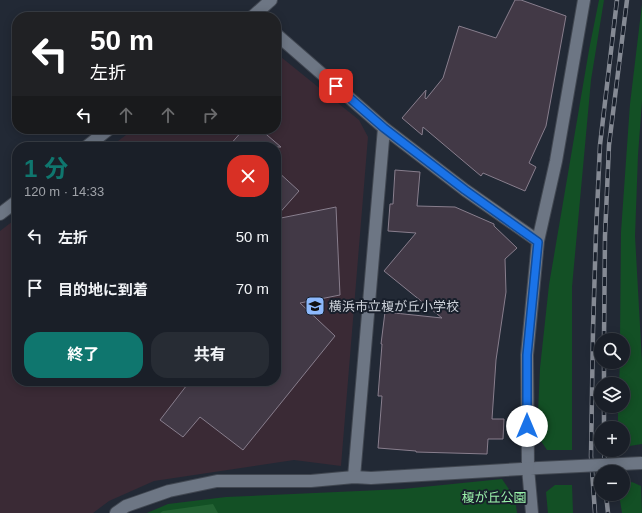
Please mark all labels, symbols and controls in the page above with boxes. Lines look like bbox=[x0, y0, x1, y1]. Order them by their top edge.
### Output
text: 50 m bbox=[90, 25, 154, 56]
icon: left bbox=[24, 28, 76, 80]
text: 左折 bbox=[90, 63, 126, 83]
pin bbox=[319, 69, 353, 103]
icon: arrive bbox=[325, 75, 347, 97]
icon: left bbox=[73, 104, 95, 126]
icon: ahead bbox=[115, 104, 137, 126]
icon: ahead bbox=[157, 104, 179, 126]
icon: right bbox=[199, 104, 221, 126]
text: 1 分 bbox=[24, 155, 68, 182]
button: close bbox=[227, 155, 269, 197]
text: 120 m · 14:33 bbox=[24, 184, 104, 199]
icon: left bbox=[24, 225, 46, 247]
text: 50 m bbox=[236, 228, 269, 245]
text: 左折 bbox=[58, 229, 88, 246]
icon: arrive bbox=[24, 277, 46, 299]
text: 70 m bbox=[236, 280, 269, 297]
text: 目的地に到着 bbox=[58, 281, 148, 298]
school or university icon: 横浜市立榎が丘小学校 bbox=[304, 295, 326, 317]
place label: 横浜市立榎が丘小学校 bbox=[329, 299, 459, 314]
button: 終了 bbox=[24, 332, 143, 378]
button: 共有 bbox=[151, 332, 269, 378]
map controls bbox=[594, 333, 630, 501]
button: search bbox=[594, 333, 630, 369]
button: layers bbox=[594, 377, 630, 413]
position arrow bbox=[506, 405, 548, 447]
button: + bbox=[594, 421, 630, 457]
button: − bbox=[594, 465, 630, 501]
park label: 榎が丘公園 bbox=[461, 490, 527, 505]

